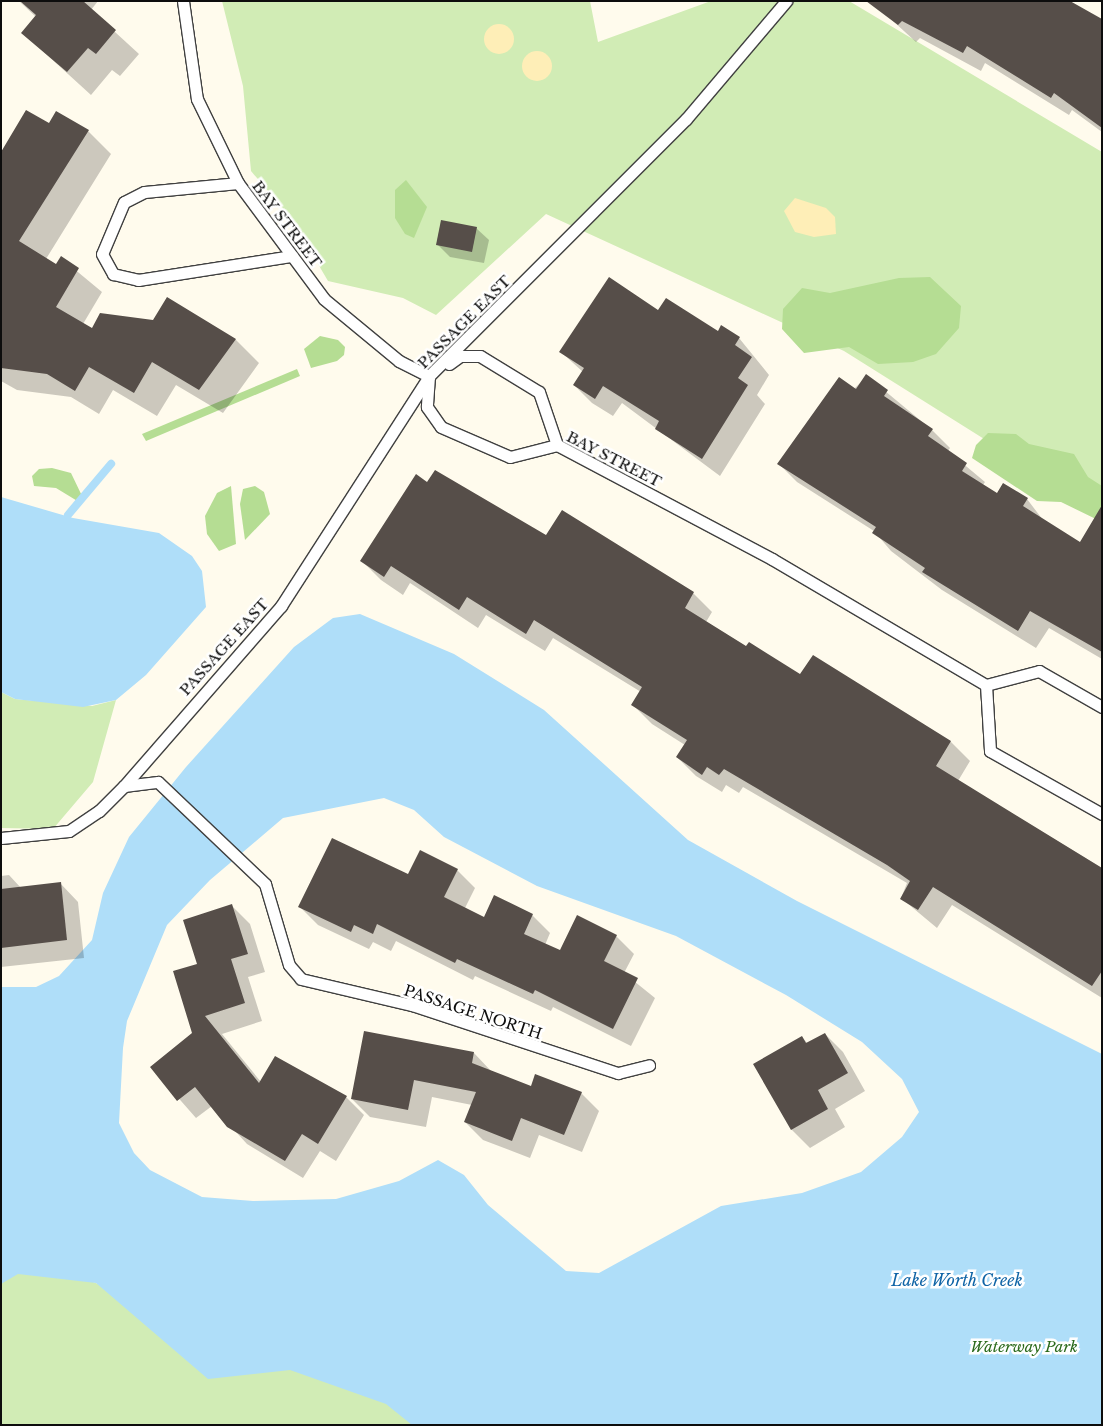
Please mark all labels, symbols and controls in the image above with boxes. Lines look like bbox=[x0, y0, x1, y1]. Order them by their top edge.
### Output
street label: BAY STREET bbox=[248, 177, 326, 271]
street label: PASSAGE EAST bbox=[414, 272, 514, 372]
street label: BAY STREET bbox=[563, 427, 665, 491]
street label: PASSAGE EAST bbox=[176, 595, 272, 699]
street label: PASSAGE NORTH bbox=[402, 981, 544, 1043]
water label: Lake Worth Creek bbox=[891, 1270, 1023, 1290]
park label: Waterway Park bbox=[970, 1338, 1078, 1356]

